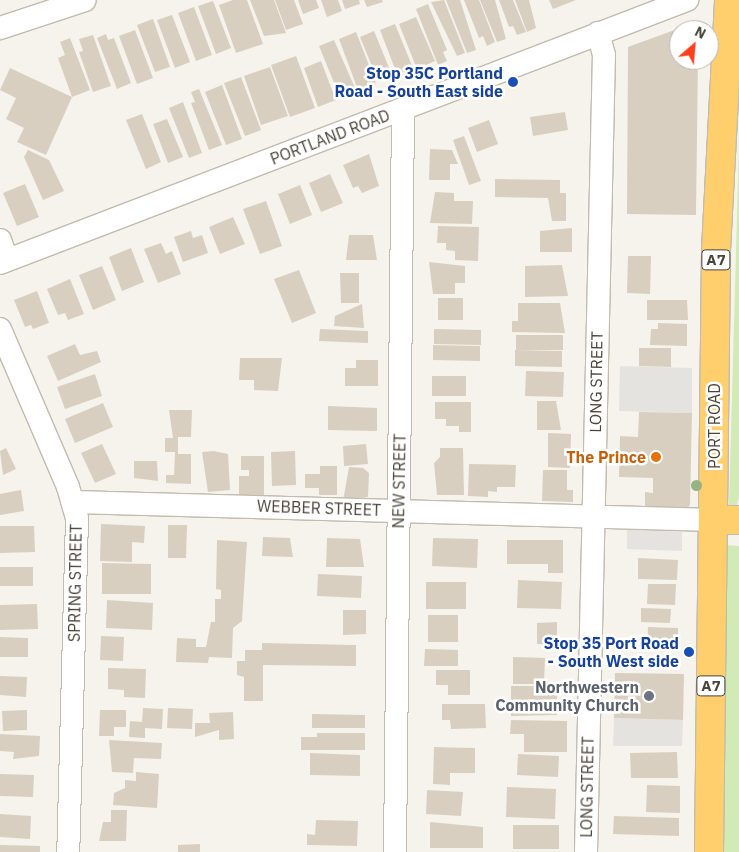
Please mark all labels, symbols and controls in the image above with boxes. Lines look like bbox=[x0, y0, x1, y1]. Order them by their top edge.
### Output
north arrow bbox=[669, 20, 719, 70]
text: N bbox=[692, 22, 709, 43]
place label: Stop 35C Portland Road - South East side bbox=[335, 63, 503, 101]
marker: Stop 35C Portland Road - South East side bbox=[507, 76, 519, 88]
street label: PORTLAND ROAD bbox=[267, 105, 393, 169]
road number: A7 bbox=[701, 248, 731, 272]
street label: LONG STREET bbox=[586, 331, 606, 433]
street label: PORT ROAD bbox=[704, 383, 724, 469]
street label: NEW STREET bbox=[389, 433, 409, 529]
place label: The Prince bbox=[566, 447, 646, 467]
marker: The Prince bbox=[650, 451, 662, 463]
street label: WEBBER STREET bbox=[257, 496, 381, 520]
street label: SPRING STREET bbox=[64, 524, 86, 642]
place label: Stop 35 Port Road - South West side bbox=[543, 633, 679, 671]
marker: Stop 35 Port Road - South West side bbox=[683, 646, 695, 658]
road number: A7 bbox=[696, 674, 726, 698]
place label: Northwestern Community Church bbox=[495, 677, 639, 715]
marker: Northwestern Community Church bbox=[643, 690, 655, 702]
street label: LONG STREET bbox=[577, 736, 597, 838]

